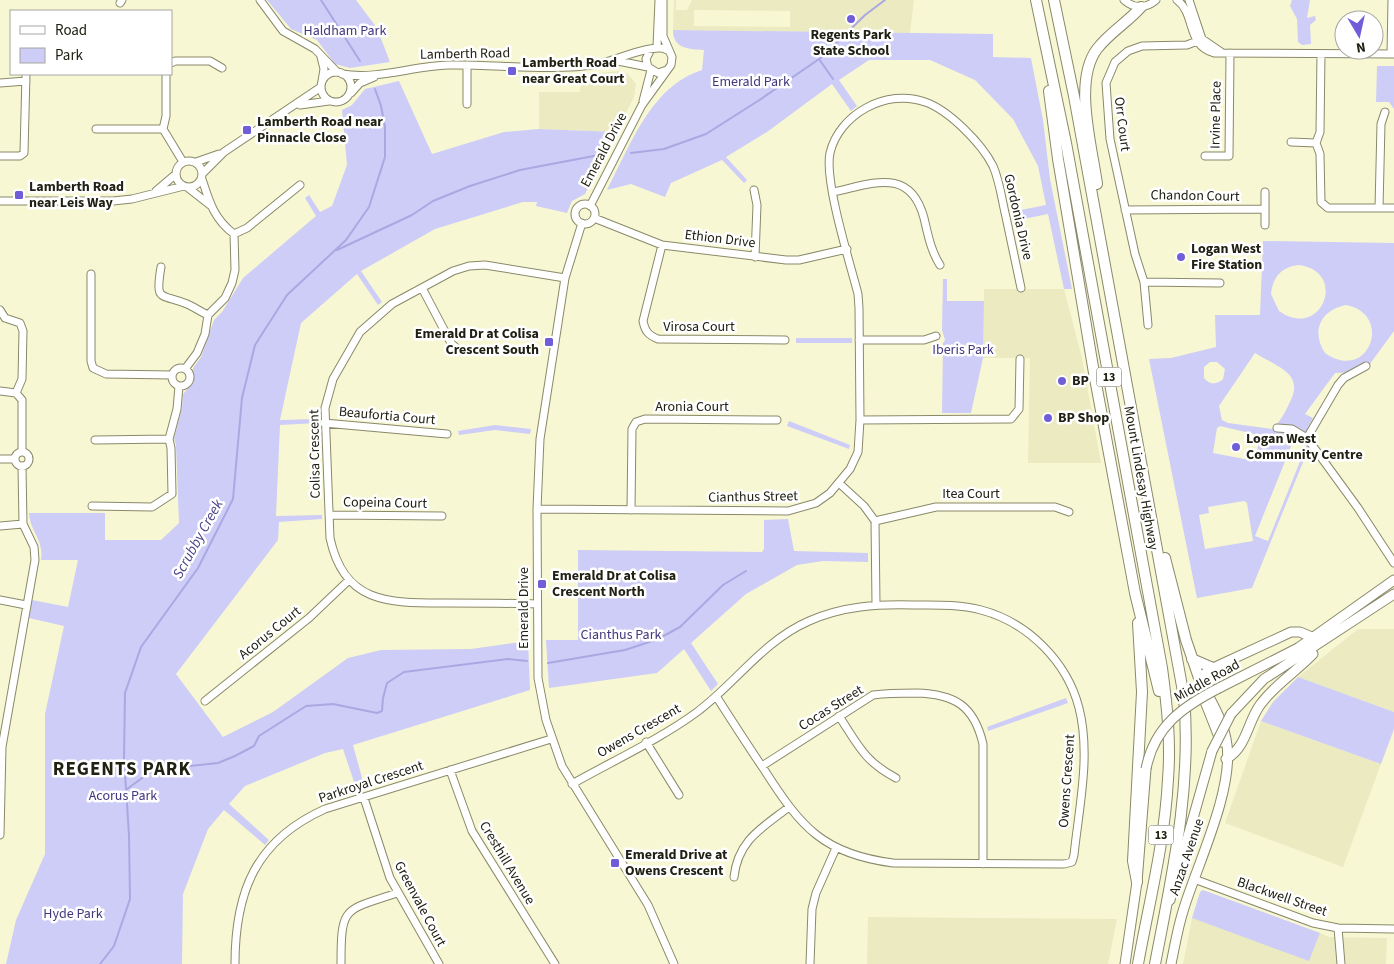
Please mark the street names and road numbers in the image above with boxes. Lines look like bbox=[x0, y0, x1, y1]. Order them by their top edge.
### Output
street label: Lamberth Road bbox=[420, 43, 510, 65]
street label: Irvine Place bbox=[1205, 81, 1227, 149]
street label: Orr Court bbox=[1109, 96, 1135, 153]
street label: Emerald Drive bbox=[576, 109, 632, 191]
street label: Gordonia Drive bbox=[998, 172, 1038, 262]
street label: Chandon Court bbox=[1150, 185, 1240, 207]
street label: Ethion Drive bbox=[683, 225, 757, 253]
street label: Virosa Court bbox=[663, 317, 735, 337]
road number: 13 bbox=[1096, 368, 1122, 387]
street label: Aronia Court bbox=[655, 397, 729, 417]
street label: Beaufortia Court bbox=[338, 402, 436, 430]
street label: Mount Lindesay Highway bbox=[1118, 404, 1164, 552]
street label: Colisa Crescent bbox=[304, 409, 326, 499]
street label: Itea Court bbox=[942, 484, 1000, 504]
street label: Cianthus Street bbox=[708, 486, 798, 508]
street label: Copeina Court bbox=[343, 492, 427, 514]
street label: Emerald Drive bbox=[514, 567, 534, 649]
street label: Acorus Court bbox=[234, 601, 306, 664]
street label: Middle Road bbox=[1170, 655, 1244, 707]
street label: Cocas Street bbox=[795, 680, 867, 736]
street label: Owens Crescent bbox=[593, 699, 685, 763]
street label: Owens Crescent bbox=[1054, 733, 1080, 828]
street label: Parkroyal Crescent bbox=[316, 756, 426, 808]
street label: Anzac Avenue bbox=[1164, 816, 1210, 898]
street label: Cresthill Avenue bbox=[474, 818, 540, 909]
road number: 13 bbox=[1148, 826, 1174, 844]
street label: Greenvale Court bbox=[389, 858, 451, 951]
street label: Blackwell Street bbox=[1234, 872, 1330, 922]

